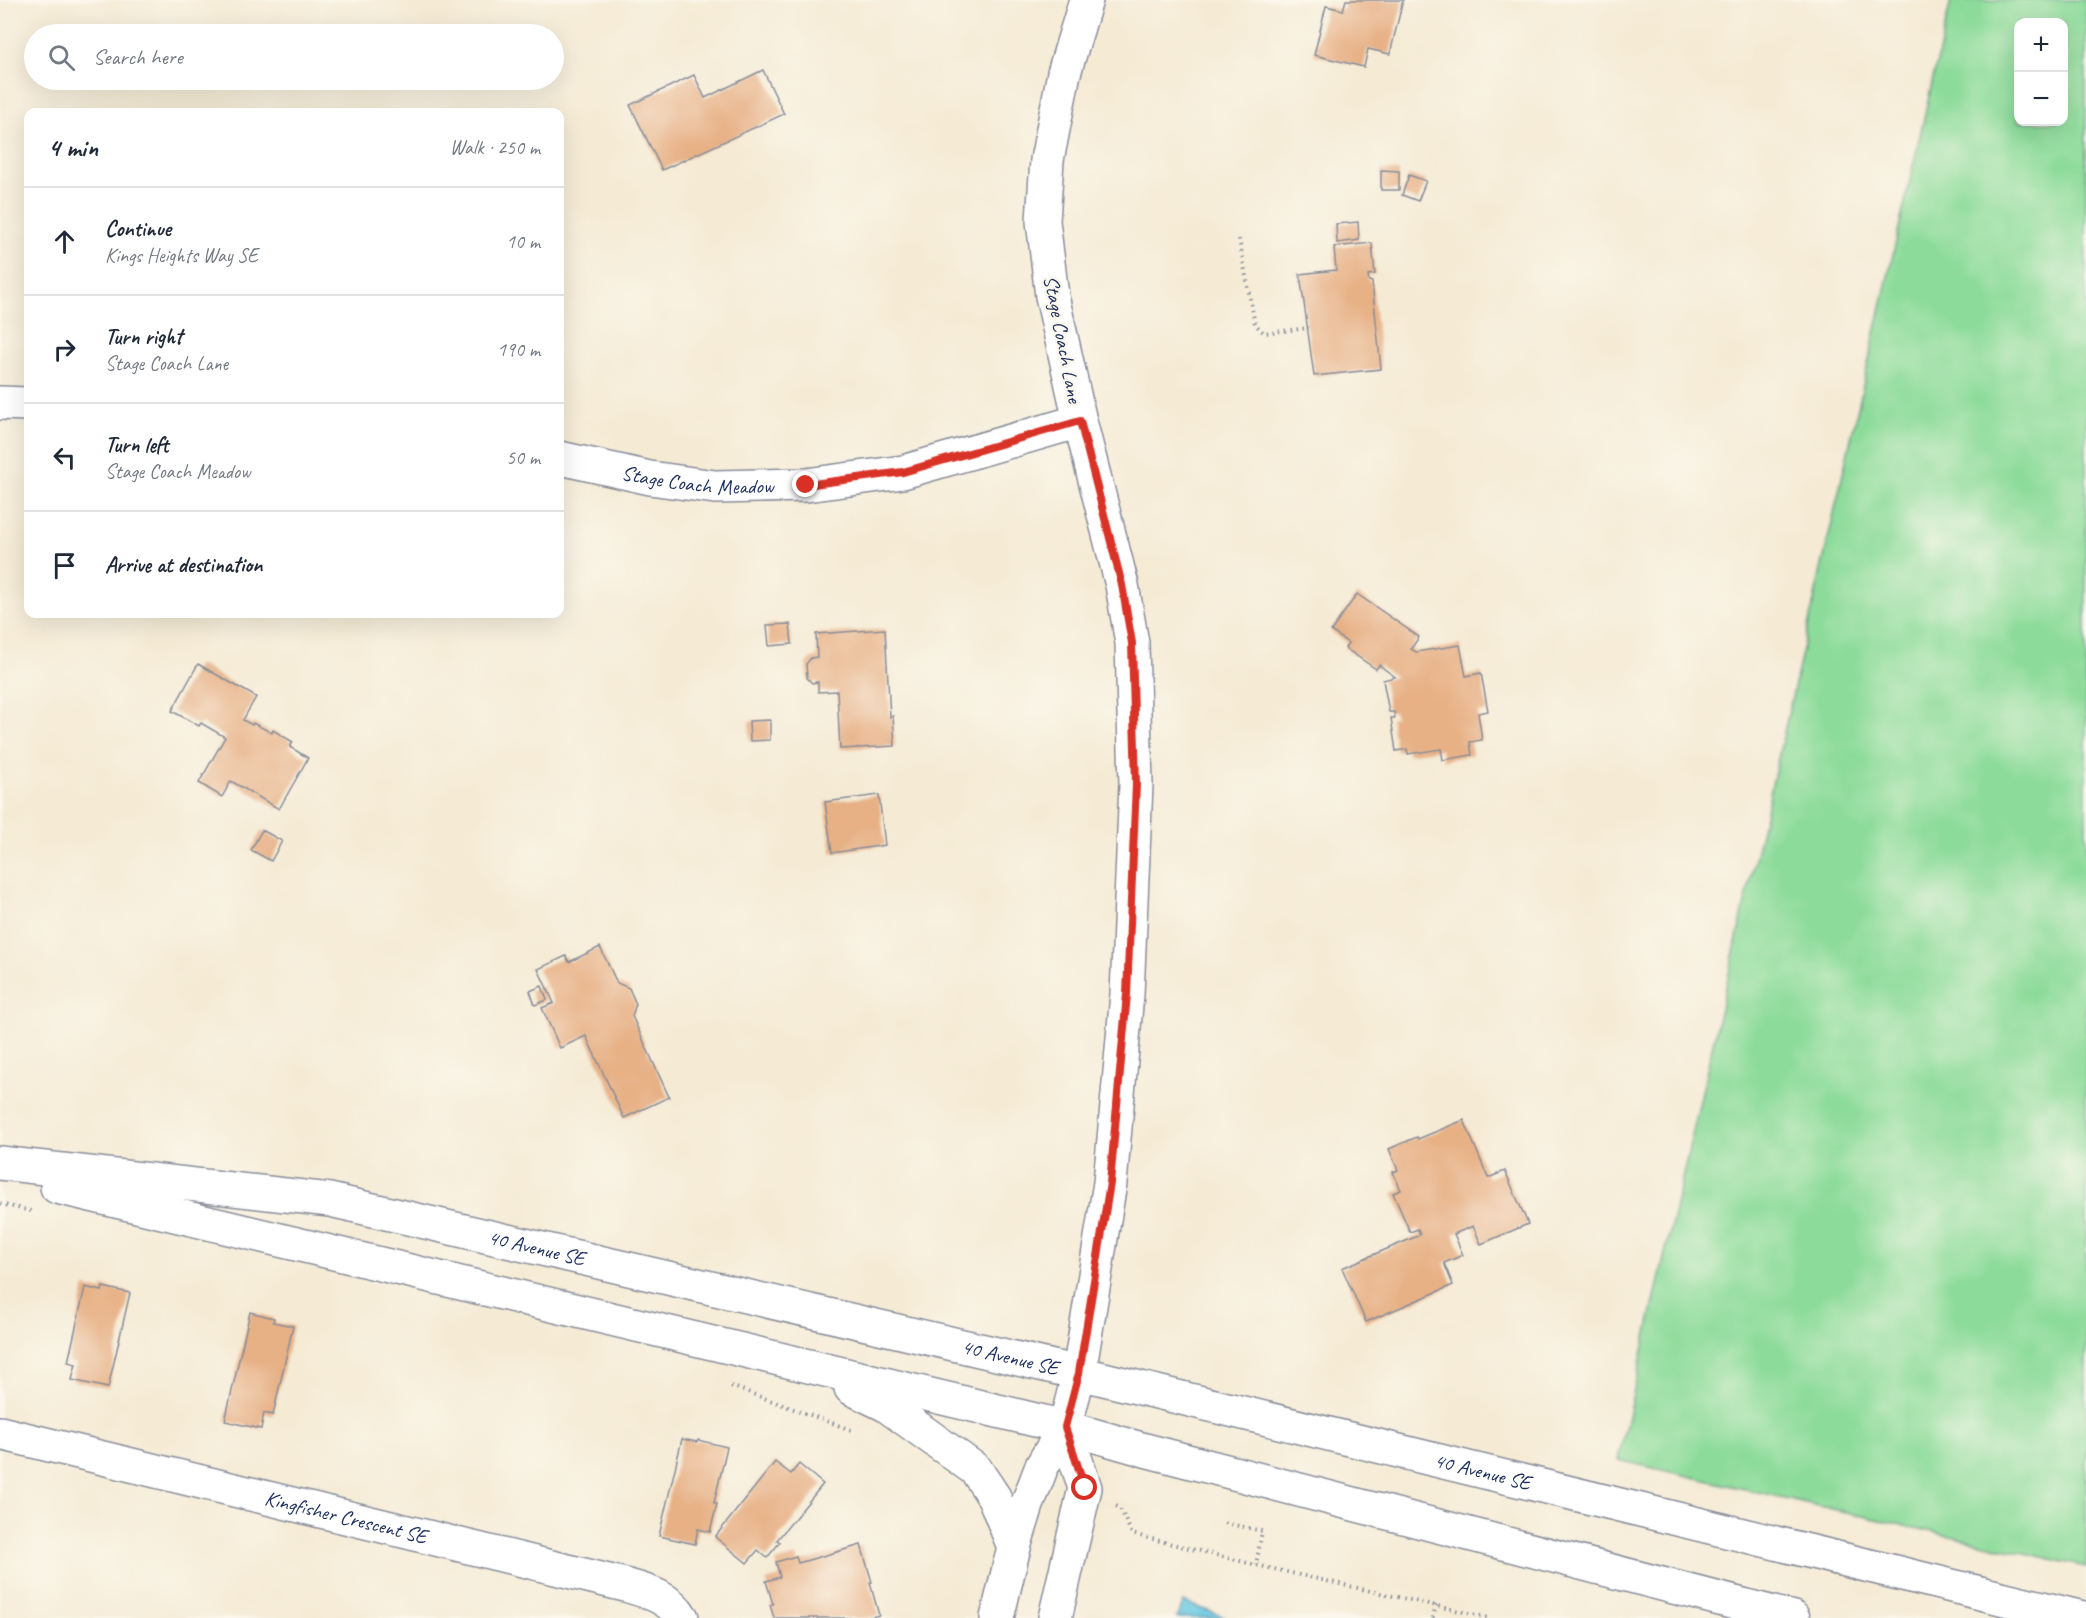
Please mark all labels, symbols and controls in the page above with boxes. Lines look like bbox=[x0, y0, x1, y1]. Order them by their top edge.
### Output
map controls bbox=[2014, 18, 2068, 126]
button: + bbox=[2014, 18, 2068, 72]
search box bbox=[24, 24, 564, 90]
icon: search bbox=[45, 41, 78, 74]
text: Search here bbox=[93, 43, 183, 71]
button: − bbox=[2014, 72, 2068, 126]
text: 4 min bbox=[48, 131, 98, 164]
text: Walk · 250 m bbox=[450, 135, 540, 160]
text: Continue bbox=[105, 215, 171, 243]
icon: ahead bbox=[48, 225, 81, 258]
text: 10 m bbox=[506, 229, 540, 254]
text: Kings Heights Way SE bbox=[105, 243, 258, 268]
street label: Stage Coach Lane bbox=[1038, 273, 1088, 406]
text: Turn right bbox=[105, 323, 182, 351]
icon: right bbox=[48, 333, 81, 366]
text: 190 m bbox=[497, 337, 540, 362]
text: Stage Coach Lane bbox=[105, 351, 228, 376]
text: Turn left bbox=[105, 431, 169, 459]
icon: left bbox=[48, 441, 81, 474]
text: 50 m bbox=[506, 445, 540, 470]
text: Stage Coach Meadow bbox=[105, 459, 250, 484]
street label: Stage Coach Meadow bbox=[619, 459, 776, 500]
route end bbox=[792, 471, 818, 497]
icon: arrive bbox=[48, 549, 81, 582]
text: Arrive at destination bbox=[105, 551, 262, 579]
street label: 40 Avenue SE bbox=[486, 1224, 590, 1272]
street label: 40 Avenue SE bbox=[959, 1333, 1064, 1381]
street label: 40 Avenue SE bbox=[1431, 1447, 1536, 1496]
route start bbox=[1071, 1474, 1097, 1500]
street label: Kingfisher Crescent SE bbox=[262, 1485, 432, 1550]

